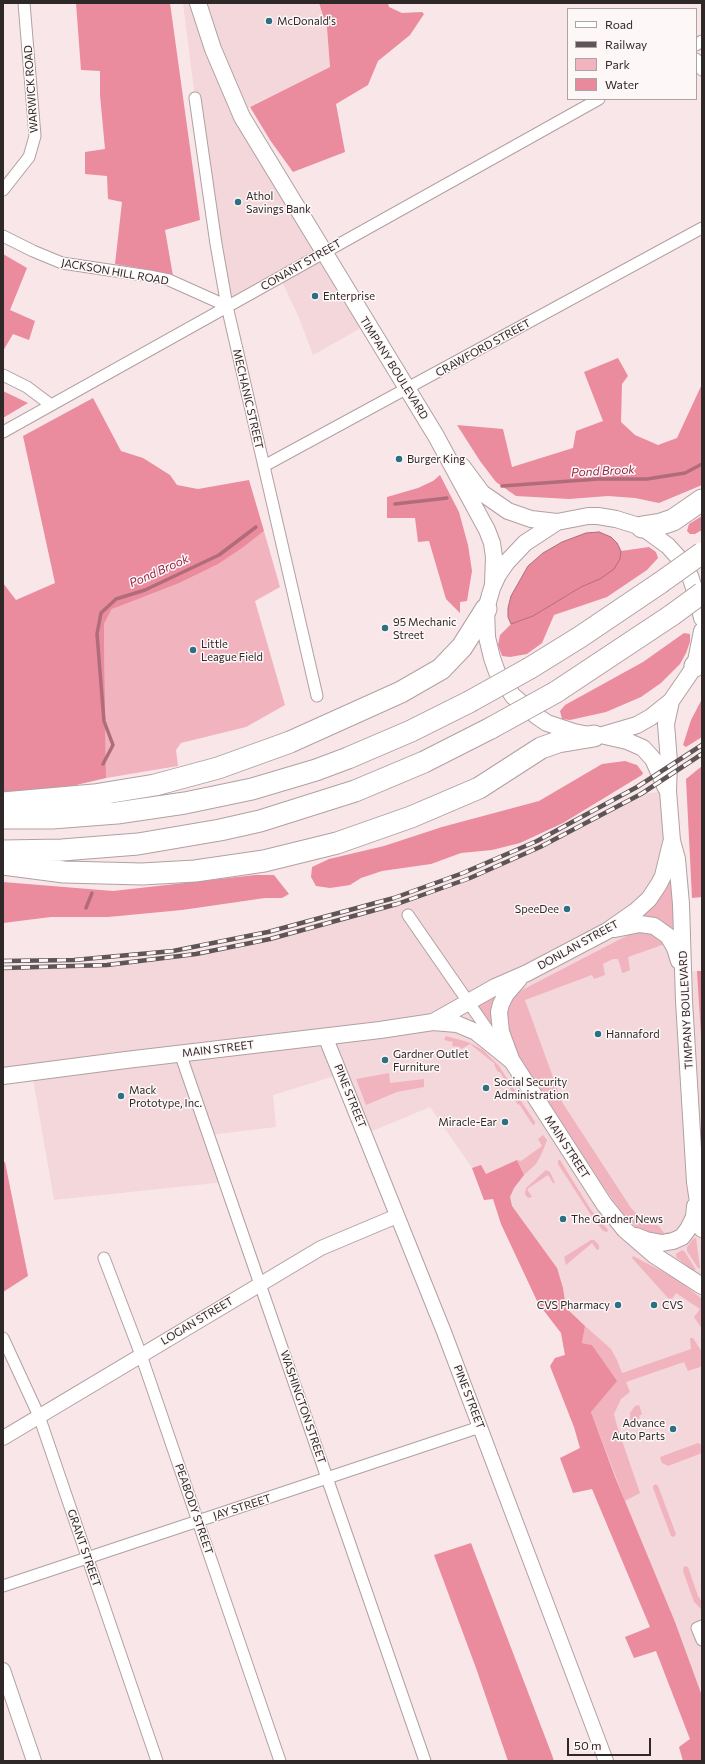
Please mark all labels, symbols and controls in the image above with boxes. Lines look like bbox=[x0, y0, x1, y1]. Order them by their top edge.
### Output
legend bbox=[567, 8, 697, 100]
place label: McDonald's bbox=[277, 14, 336, 28]
marker: McDonald's bbox=[264, 16, 274, 26]
text: Road bbox=[605, 17, 633, 31]
text: Railway bbox=[605, 37, 647, 51]
street label: WARWICK ROAD bbox=[21, 45, 41, 133]
text: Park bbox=[605, 57, 630, 71]
text: Water bbox=[605, 77, 639, 91]
place label: Athol Savings Bank bbox=[246, 189, 311, 215]
marker: Athol Savings Bank bbox=[233, 197, 243, 207]
street label: CONANT STREET bbox=[258, 237, 344, 293]
street label: JACKSON HILL ROAD bbox=[60, 256, 170, 288]
place label: Enterprise bbox=[323, 289, 375, 303]
marker: Enterprise bbox=[310, 291, 320, 301]
street label: TIMPANY BOULEVARD bbox=[357, 314, 431, 422]
street label: CRAWFORD STREET bbox=[433, 316, 533, 380]
street label: MECHANIC STREET bbox=[230, 348, 266, 450]
place label: Burger King bbox=[407, 452, 465, 466]
marker: Burger King bbox=[394, 454, 404, 464]
water label: Pond Brook bbox=[571, 462, 635, 480]
water label: Pond Brook bbox=[127, 551, 191, 591]
place label: 95 Mechanic Street bbox=[393, 615, 456, 641]
marker: 95 Mechanic Street bbox=[380, 623, 390, 633]
place label: Little League Field bbox=[201, 637, 263, 663]
marker: Little League Field bbox=[188, 645, 198, 655]
place label: SpeeDee bbox=[515, 902, 559, 916]
marker: SpeeDee bbox=[562, 904, 572, 914]
street label: DONLAN STREET bbox=[535, 917, 621, 973]
street label: TIMPANY BOULEVARD bbox=[676, 950, 696, 1070]
place label: Hannaford bbox=[606, 1027, 660, 1041]
marker: Hannaford bbox=[593, 1029, 603, 1039]
street label: MAIN STREET bbox=[181, 1038, 255, 1060]
place label: Gardner Outlet Furniture bbox=[393, 1047, 469, 1073]
marker: Gardner Outlet Furniture bbox=[380, 1055, 390, 1065]
street label: PINE STREET bbox=[331, 1062, 369, 1130]
place label: Social Security Administration bbox=[494, 1075, 569, 1101]
place label: Mack Prototype, Inc. bbox=[129, 1083, 202, 1109]
marker: Social Security Administration bbox=[481, 1083, 491, 1093]
marker: Mack Prototype, Inc. bbox=[116, 1091, 126, 1101]
street label: MAIN STREET bbox=[542, 1113, 592, 1181]
place label: Miracle-Ear bbox=[438, 1115, 497, 1129]
marker: Miracle-Ear bbox=[500, 1117, 510, 1127]
place label: The Gardner News bbox=[571, 1212, 663, 1226]
marker: The Gardner News bbox=[558, 1214, 568, 1224]
street label: LOGAN STREET bbox=[158, 1294, 236, 1348]
place label: CVS Pharmacy bbox=[537, 1298, 610, 1312]
place label: CVS bbox=[662, 1298, 683, 1312]
marker: CVS Pharmacy bbox=[613, 1300, 623, 1310]
marker: CVS bbox=[649, 1300, 659, 1310]
street label: WASHINGTON STREET bbox=[277, 1349, 329, 1465]
street label: PINE STREET bbox=[451, 1363, 487, 1431]
place label: Advance Auto Parts bbox=[612, 1416, 665, 1442]
marker: Advance Auto Parts bbox=[668, 1424, 678, 1434]
street label: PEABODY STREET bbox=[172, 1462, 216, 1556]
street label: JAY STREET bbox=[211, 1491, 273, 1523]
street label: GRANT STREET bbox=[65, 1507, 103, 1589]
scale bar bbox=[569, 1730, 653, 1756]
text: 50 m bbox=[574, 1738, 602, 1752]

